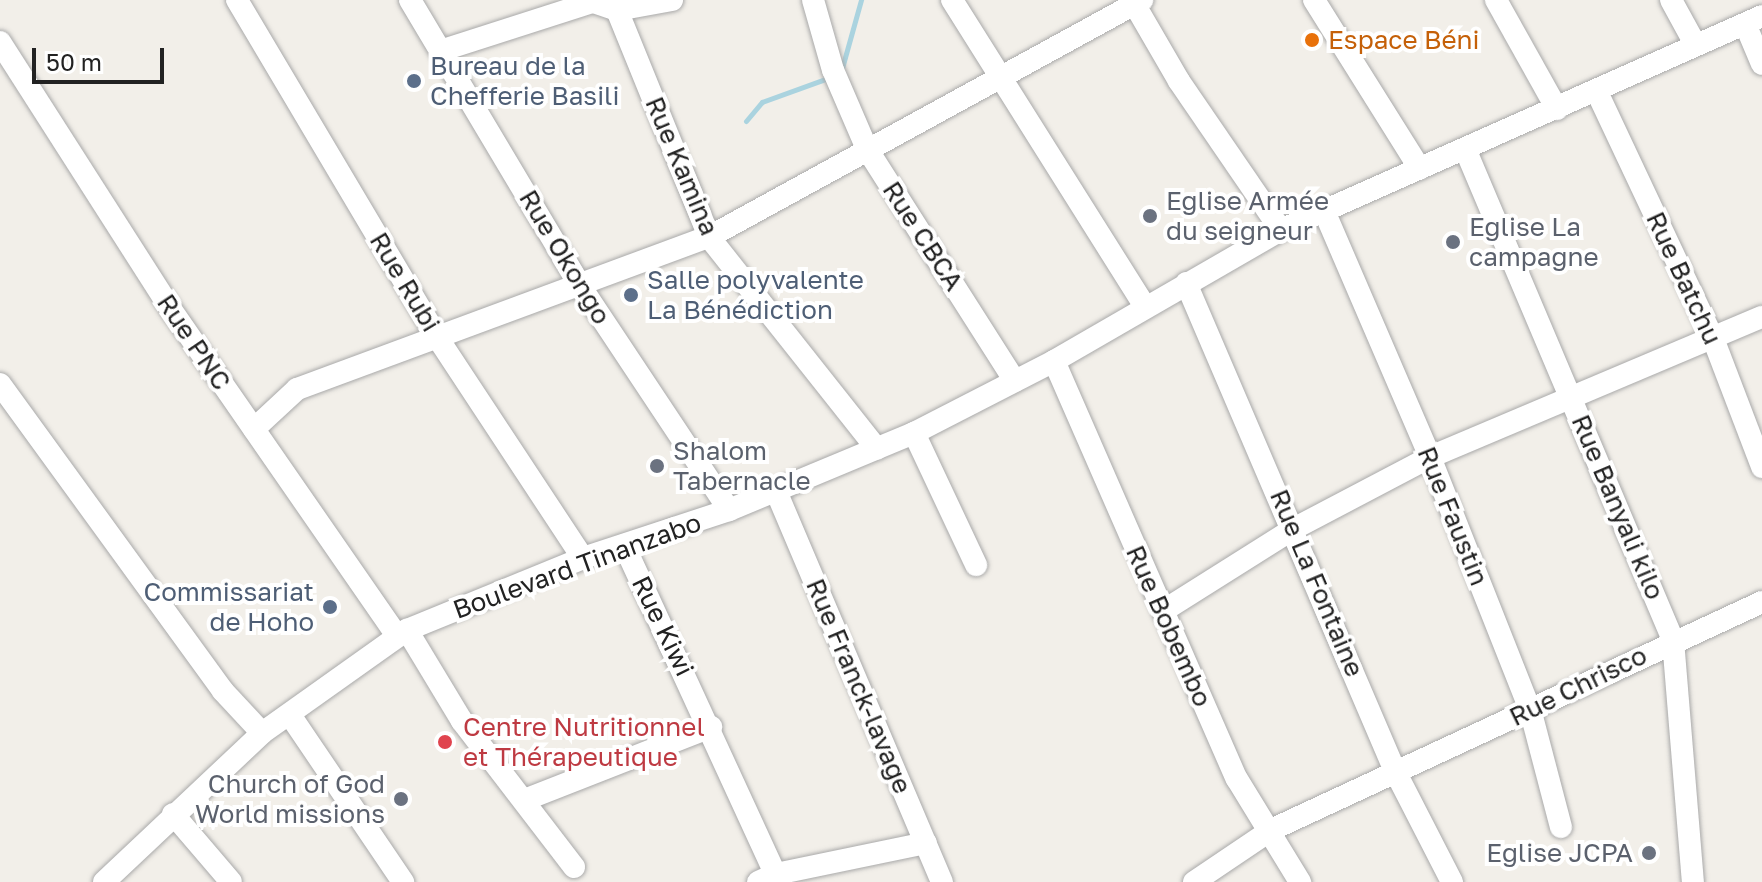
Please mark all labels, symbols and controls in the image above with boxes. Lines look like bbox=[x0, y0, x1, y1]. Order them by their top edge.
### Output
place label: Espace Béni bbox=[1328, 24, 1480, 56]
marker: Espace Béni bbox=[1303, 31, 1321, 49]
scale bar bbox=[36, 32, 168, 82]
text: 50 m bbox=[46, 47, 102, 76]
place label: Bureau de la Chefferie Basili bbox=[430, 50, 619, 112]
marker: Bureau de la Chefferie Basili bbox=[405, 72, 423, 90]
street label: Rue Kamina bbox=[639, 92, 725, 240]
street label: Rue CBCA bbox=[876, 175, 970, 297]
street label: Rue Okongo bbox=[513, 184, 617, 330]
place label: Eglise Armée du seigneur bbox=[1166, 185, 1329, 246]
marker: Eglise Armée du seigneur bbox=[1141, 207, 1159, 225]
street label: Rue Batchu bbox=[1640, 207, 1728, 349]
place label: Eglise La campagne bbox=[1469, 211, 1599, 272]
street label: Rue Rubi bbox=[363, 227, 447, 337]
marker: Eglise La campagne bbox=[1444, 233, 1462, 251]
place label: Salle polyvalente La Bénédiction bbox=[647, 264, 864, 326]
marker: Salle polyvalente La Bénédiction bbox=[622, 286, 640, 304]
street label: Rue PNC bbox=[151, 288, 237, 396]
street label: Rue Banyali kilo bbox=[1565, 410, 1671, 604]
place label: Shalom Tabernacle bbox=[673, 435, 811, 496]
street label: Rue Faustin bbox=[1411, 442, 1495, 590]
marker: Shalom Tabernacle bbox=[648, 457, 666, 475]
street label: Rue La Fontaine bbox=[1263, 485, 1371, 681]
street label: Boulevard Tinanzabo bbox=[449, 507, 705, 625]
street label: Rue Bobembo bbox=[1120, 541, 1218, 711]
street label: Rue Kiwi bbox=[625, 571, 701, 681]
street label: Rue Franck-lavage bbox=[800, 574, 918, 798]
place label: Commissariat de Hoho bbox=[144, 576, 314, 638]
marker: Commissariat de Hoho bbox=[321, 598, 339, 616]
street label: Rue Chrisco bbox=[1504, 639, 1652, 733]
place label: Centre Nutritionnel et Thérapeutique bbox=[463, 711, 705, 772]
marker: Centre Nutritionnel et Thérapeutique bbox=[434, 731, 456, 753]
place label: Church of God World missions bbox=[195, 768, 385, 830]
marker: Church of God World missions bbox=[392, 790, 410, 808]
place label: Eglise JCPA bbox=[1486, 837, 1633, 869]
marker: Eglise JCPA bbox=[1640, 844, 1658, 862]

